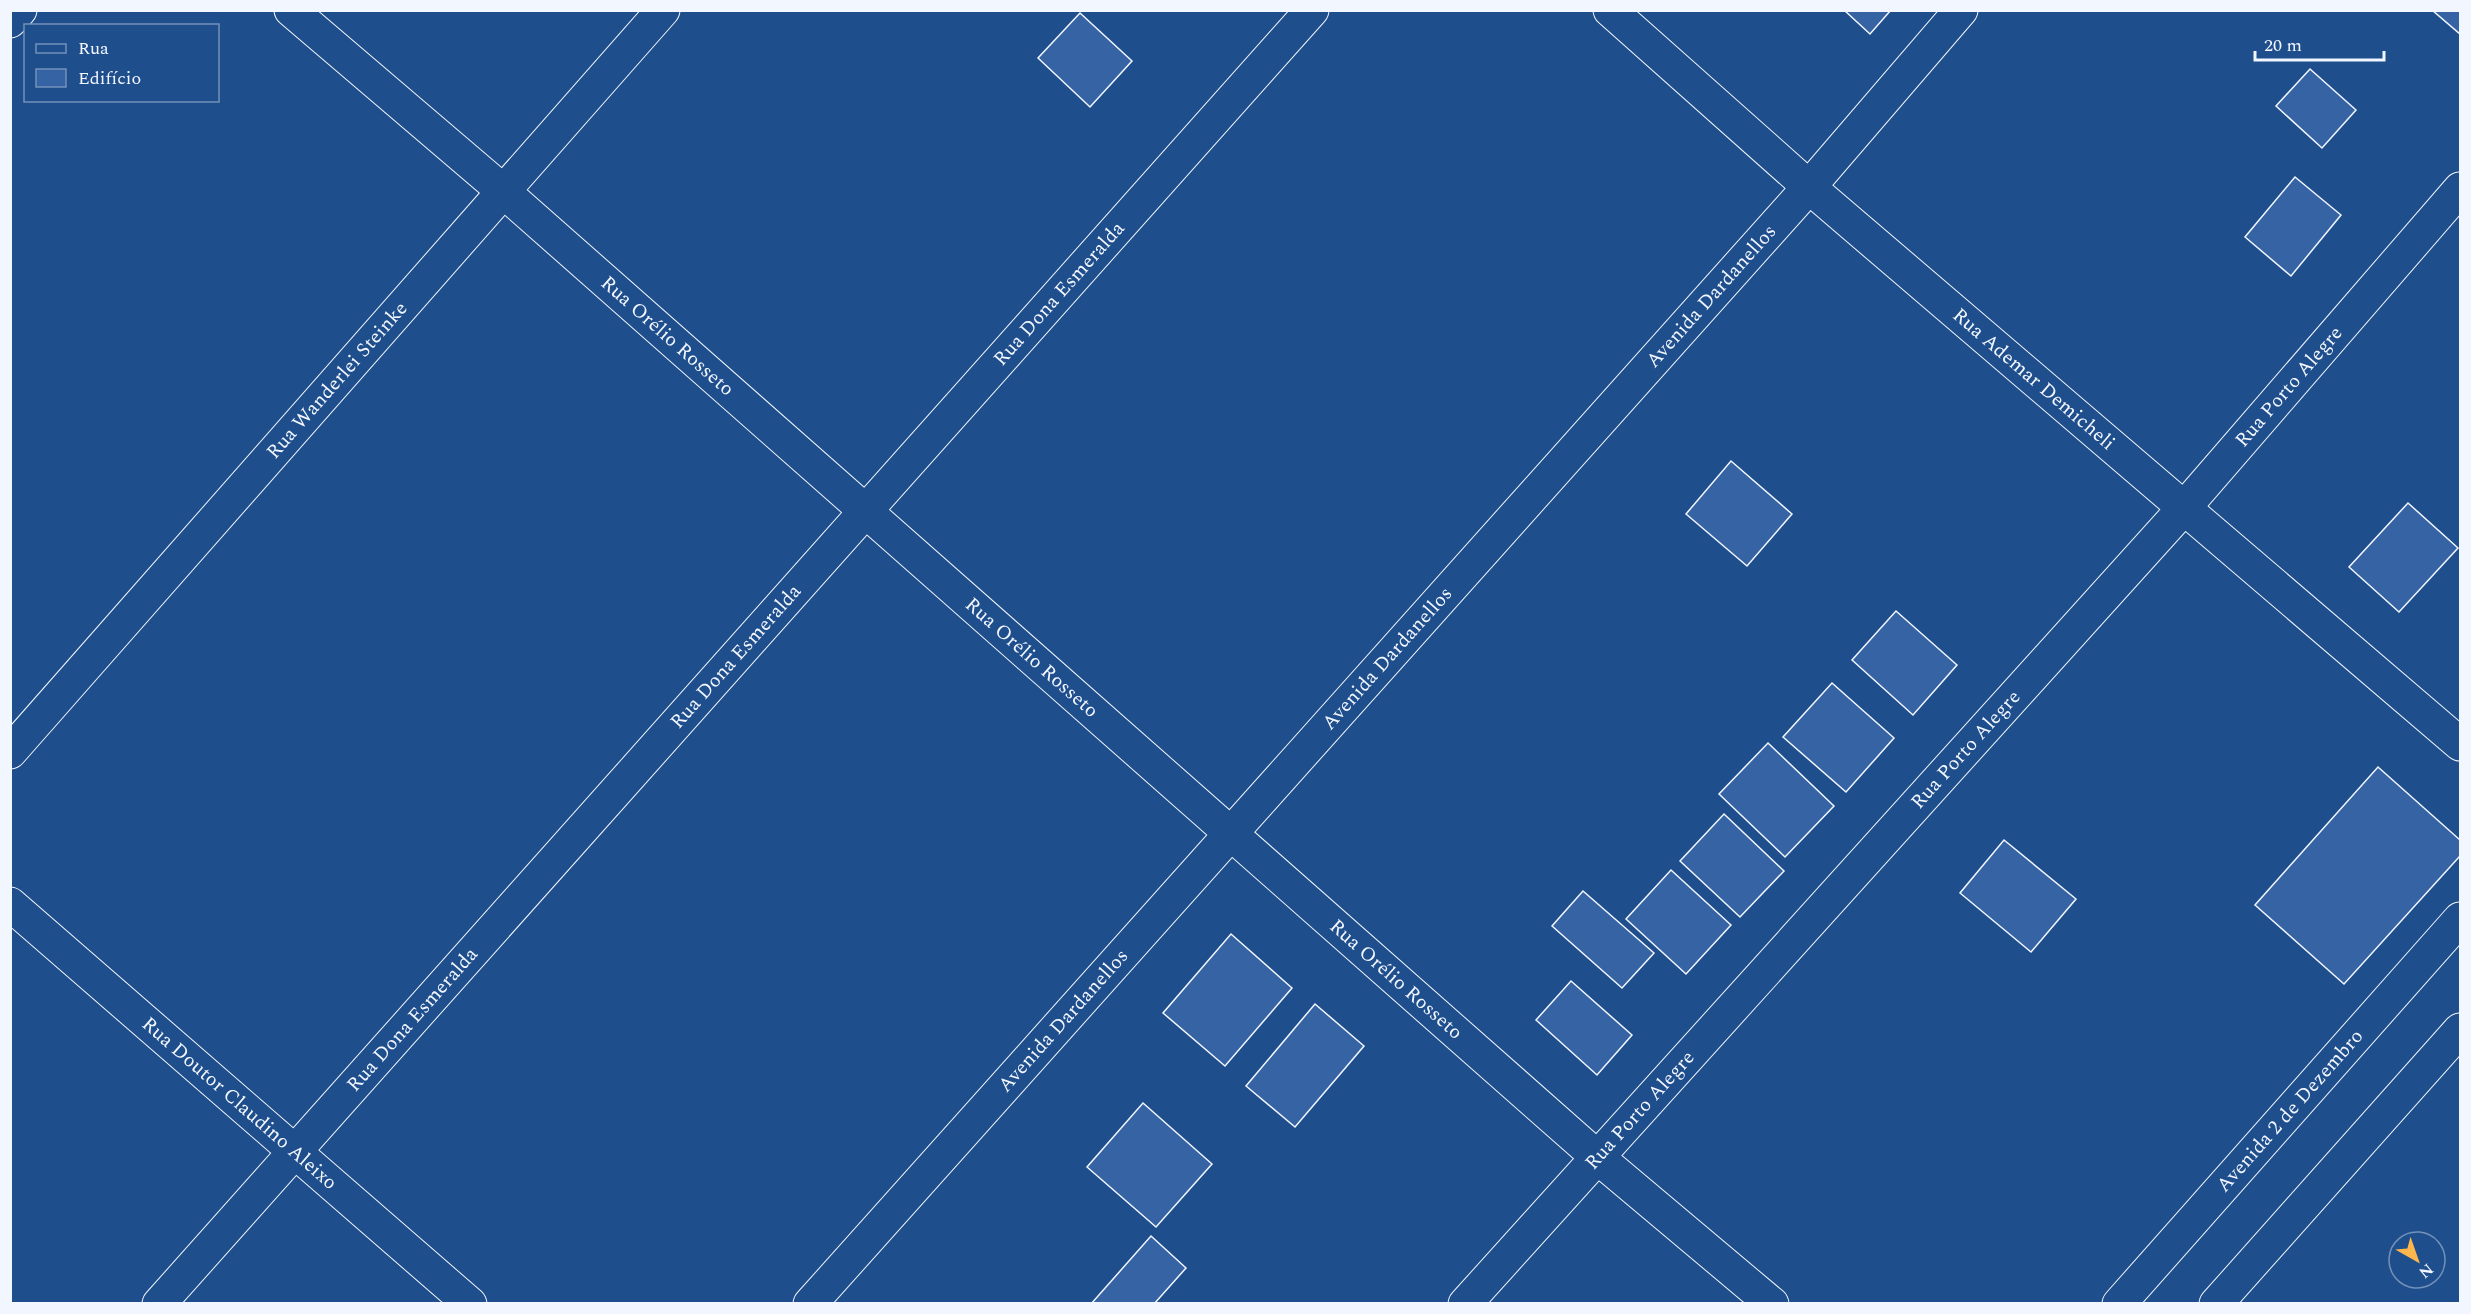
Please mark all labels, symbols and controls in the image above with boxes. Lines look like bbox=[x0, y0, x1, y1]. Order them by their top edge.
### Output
legend bbox=[24, 24, 219, 102]
scale bar bbox=[2255, 24, 2384, 62]
text: 20 m bbox=[2264, 32, 2302, 59]
text: Rua bbox=[78, 35, 109, 62]
text: Edifício bbox=[78, 65, 141, 92]
street label: Rua Dona Esmeralda bbox=[986, 215, 1132, 373]
street label: Avenida Dardanellos bbox=[1639, 218, 1784, 375]
street label: Rua Orélio Rosseto bbox=[594, 269, 741, 404]
street label: Rua Wanderlei Steinke bbox=[259, 295, 415, 466]
street label: Rua Ademar Demicheli bbox=[1946, 301, 2122, 458]
street label: Rua Porto Alegre bbox=[2228, 319, 2350, 454]
street label: Rua Dona Esmeralda bbox=[663, 577, 809, 736]
street label: Avenida Dardanellos bbox=[1315, 580, 1460, 737]
street label: Rua Orélio Rosseto bbox=[958, 590, 1105, 725]
street label: Rua Porto Alegre bbox=[1904, 683, 2028, 816]
street label: Rua Orélio Rosseto bbox=[1322, 912, 1470, 1047]
street label: Rua Dona Esmeralda bbox=[340, 940, 485, 1099]
street label: Avenida Dardanellos bbox=[991, 942, 1136, 1099]
street label: Rua Doutor Claudino Aleixo bbox=[135, 1010, 344, 1197]
street label: Avenida 2 de Dezembro bbox=[2209, 1023, 2371, 1199]
street label: Rua Porto Alegre bbox=[1578, 1044, 1702, 1177]
north arrow bbox=[2387, 1230, 2447, 1290]
text: N bbox=[2413, 1257, 2439, 1284]

